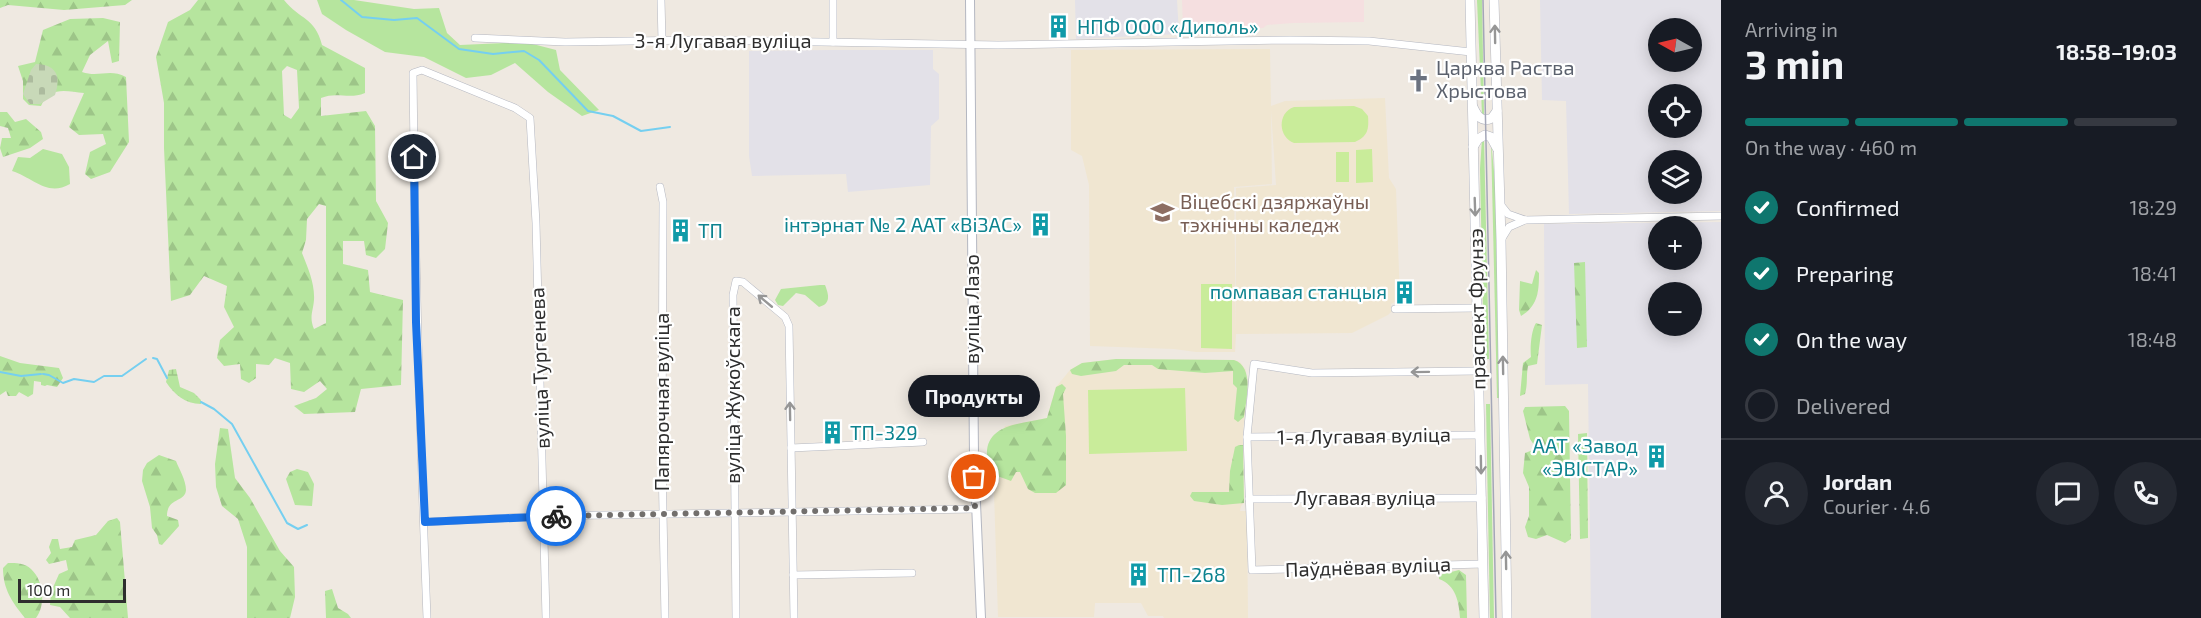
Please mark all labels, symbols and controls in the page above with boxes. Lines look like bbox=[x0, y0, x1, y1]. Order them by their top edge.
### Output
building icon: НПФ ООО «Диполь» bbox=[1046, 14, 1072, 40]
place label: НПФ ООО «Диполь» bbox=[1077, 14, 1259, 38]
text: Arriving in bbox=[1745, 17, 1838, 41]
north arrow bbox=[1648, 18, 1702, 72]
map controls bbox=[1648, 18, 1702, 336]
one-way arrow bbox=[1489, 25, 1501, 45]
street label: 3-я Лугавая вуліца bbox=[635, 28, 811, 53]
text: 18:58–19:03 bbox=[2056, 38, 2177, 64]
text: 3 min bbox=[1745, 40, 1844, 87]
place label: Царква Раства Хрыстова bbox=[1436, 55, 1574, 102]
church icon: Царква Раства Хрыстова bbox=[1405, 67, 1431, 93]
button: locate bbox=[1648, 84, 1702, 138]
pin bbox=[388, 131, 439, 182]
text: On the way · 460 m bbox=[1745, 135, 1917, 159]
icon: home bbox=[397, 140, 430, 173]
button: layers bbox=[1648, 150, 1702, 204]
place label: Віцебскі дзяржаўны тэхнічны каледж bbox=[1180, 189, 1369, 236]
icon: check bbox=[1745, 191, 1778, 224]
text: Confirmed bbox=[1796, 194, 1900, 220]
text: 18:29 bbox=[2130, 195, 2177, 219]
one-way arrow bbox=[1469, 196, 1480, 216]
school or university icon: Віцебскі дзяржаўны тэхнічны каледж bbox=[1149, 200, 1175, 226]
place label: інтэрнат № 2 ААТ «ВіЗАС» bbox=[784, 212, 1022, 236]
building icon: інтэрнат № 2 ААТ «ВіЗАС» bbox=[1027, 212, 1053, 238]
button: + bbox=[1648, 216, 1702, 270]
building icon: ТП bbox=[667, 218, 693, 244]
place label: ТП bbox=[698, 218, 723, 242]
street label: праспект Фрунзэ bbox=[1463, 228, 1490, 390]
street label: вуліца Лазо bbox=[959, 254, 984, 364]
icon: check bbox=[1745, 257, 1778, 290]
text: Preparing bbox=[1796, 260, 1894, 286]
text: 18:41 bbox=[2132, 261, 2177, 285]
place label: помпавая станцыя bbox=[1210, 279, 1387, 303]
building icon: помпавая станцыя bbox=[1392, 279, 1418, 305]
button: − bbox=[1648, 282, 1702, 336]
street label: вуліца Тургенева bbox=[524, 287, 555, 449]
one-way arrow bbox=[758, 294, 773, 308]
street label: вуліца Жукоўскага bbox=[720, 306, 745, 484]
street label: Папярочная вуліца bbox=[649, 313, 674, 491]
icon: check bbox=[1745, 323, 1778, 356]
text: On the way bbox=[1796, 326, 1907, 352]
text: 18:48 bbox=[2128, 327, 2177, 351]
one-way arrow bbox=[1497, 355, 1508, 375]
one-way arrow bbox=[1410, 366, 1430, 378]
callout: Продукты bbox=[908, 375, 1040, 417]
text: Продукты bbox=[925, 384, 1023, 408]
text: Delivered bbox=[1796, 392, 1891, 418]
one-way arrow bbox=[785, 402, 796, 422]
building icon: ТП-329 bbox=[819, 420, 845, 446]
place label: ТП-329 bbox=[850, 420, 918, 444]
street label: 1-я Лугавая вуліца bbox=[1277, 421, 1451, 450]
place label: ААТ «Завод «ЭВІСТАР» bbox=[1533, 433, 1638, 480]
building icon: ААТ «Завод «ЭВІСТАР» bbox=[1643, 444, 1669, 470]
pin bbox=[948, 451, 999, 502]
one-way arrow bbox=[1475, 454, 1486, 474]
icon: bag bbox=[957, 460, 990, 493]
button: person bbox=[1745, 462, 1808, 525]
button: chat bbox=[2036, 462, 2099, 525]
button: phone bbox=[2114, 462, 2177, 525]
text: Jordan bbox=[1823, 468, 1892, 494]
street label: Лугавая вуліца bbox=[1294, 485, 1436, 510]
courier bbox=[526, 486, 586, 546]
text: Courier · 4.6 bbox=[1823, 494, 1930, 518]
icon: bike bbox=[540, 500, 573, 533]
one-way arrow bbox=[1500, 550, 1512, 570]
street label: Паўднёвая вуліца bbox=[1285, 551, 1451, 582]
building icon: ТП-268 bbox=[1126, 562, 1152, 588]
place label: ТП-268 bbox=[1157, 562, 1226, 586]
scale bar bbox=[18, 576, 126, 604]
text: 100 m bbox=[27, 580, 70, 599]

